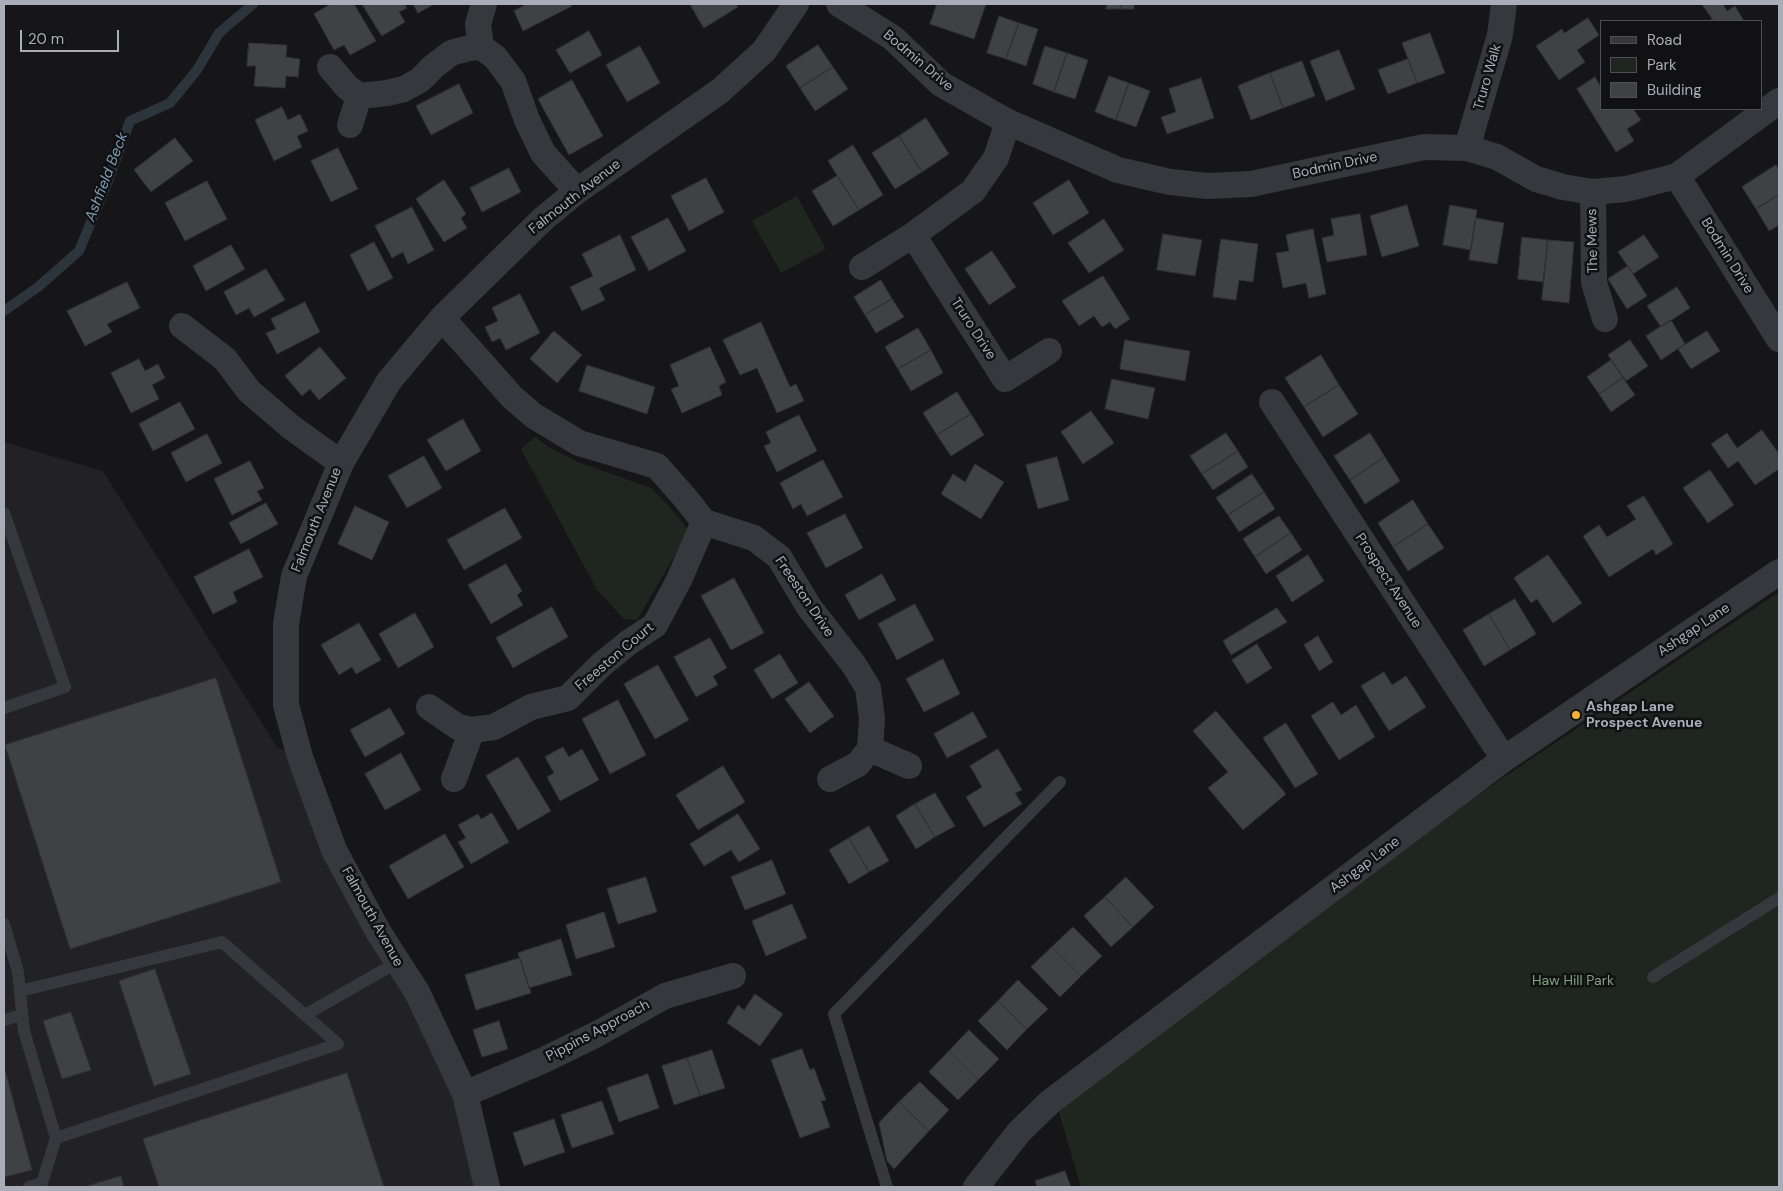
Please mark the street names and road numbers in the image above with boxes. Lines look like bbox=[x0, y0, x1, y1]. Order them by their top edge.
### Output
street label: Bodmin Drive bbox=[880, 27, 956, 95]
street label: Truro Walk bbox=[1471, 42, 1505, 112]
street label: Bodmin Drive bbox=[1291, 149, 1379, 183]
street label: Falmouth Avenue bbox=[526, 156, 624, 238]
street label: The Mews bbox=[1584, 208, 1602, 274]
street label: Bodmin Drive bbox=[1697, 215, 1757, 297]
street label: Truro Drive bbox=[947, 295, 999, 363]
street label: Falmouth Avenue bbox=[288, 465, 346, 575]
street label: Prospect Avenue bbox=[1351, 530, 1425, 632]
street label: Freeston Drive bbox=[771, 554, 837, 640]
street label: Ashgap Lane bbox=[1655, 600, 1733, 660]
street label: Freeston Court bbox=[572, 619, 658, 695]
street label: Ashgap Lane bbox=[1327, 833, 1403, 897]
street label: Falmouth Avenue bbox=[338, 864, 406, 970]
street label: Pippins Approach bbox=[543, 997, 653, 1065]

